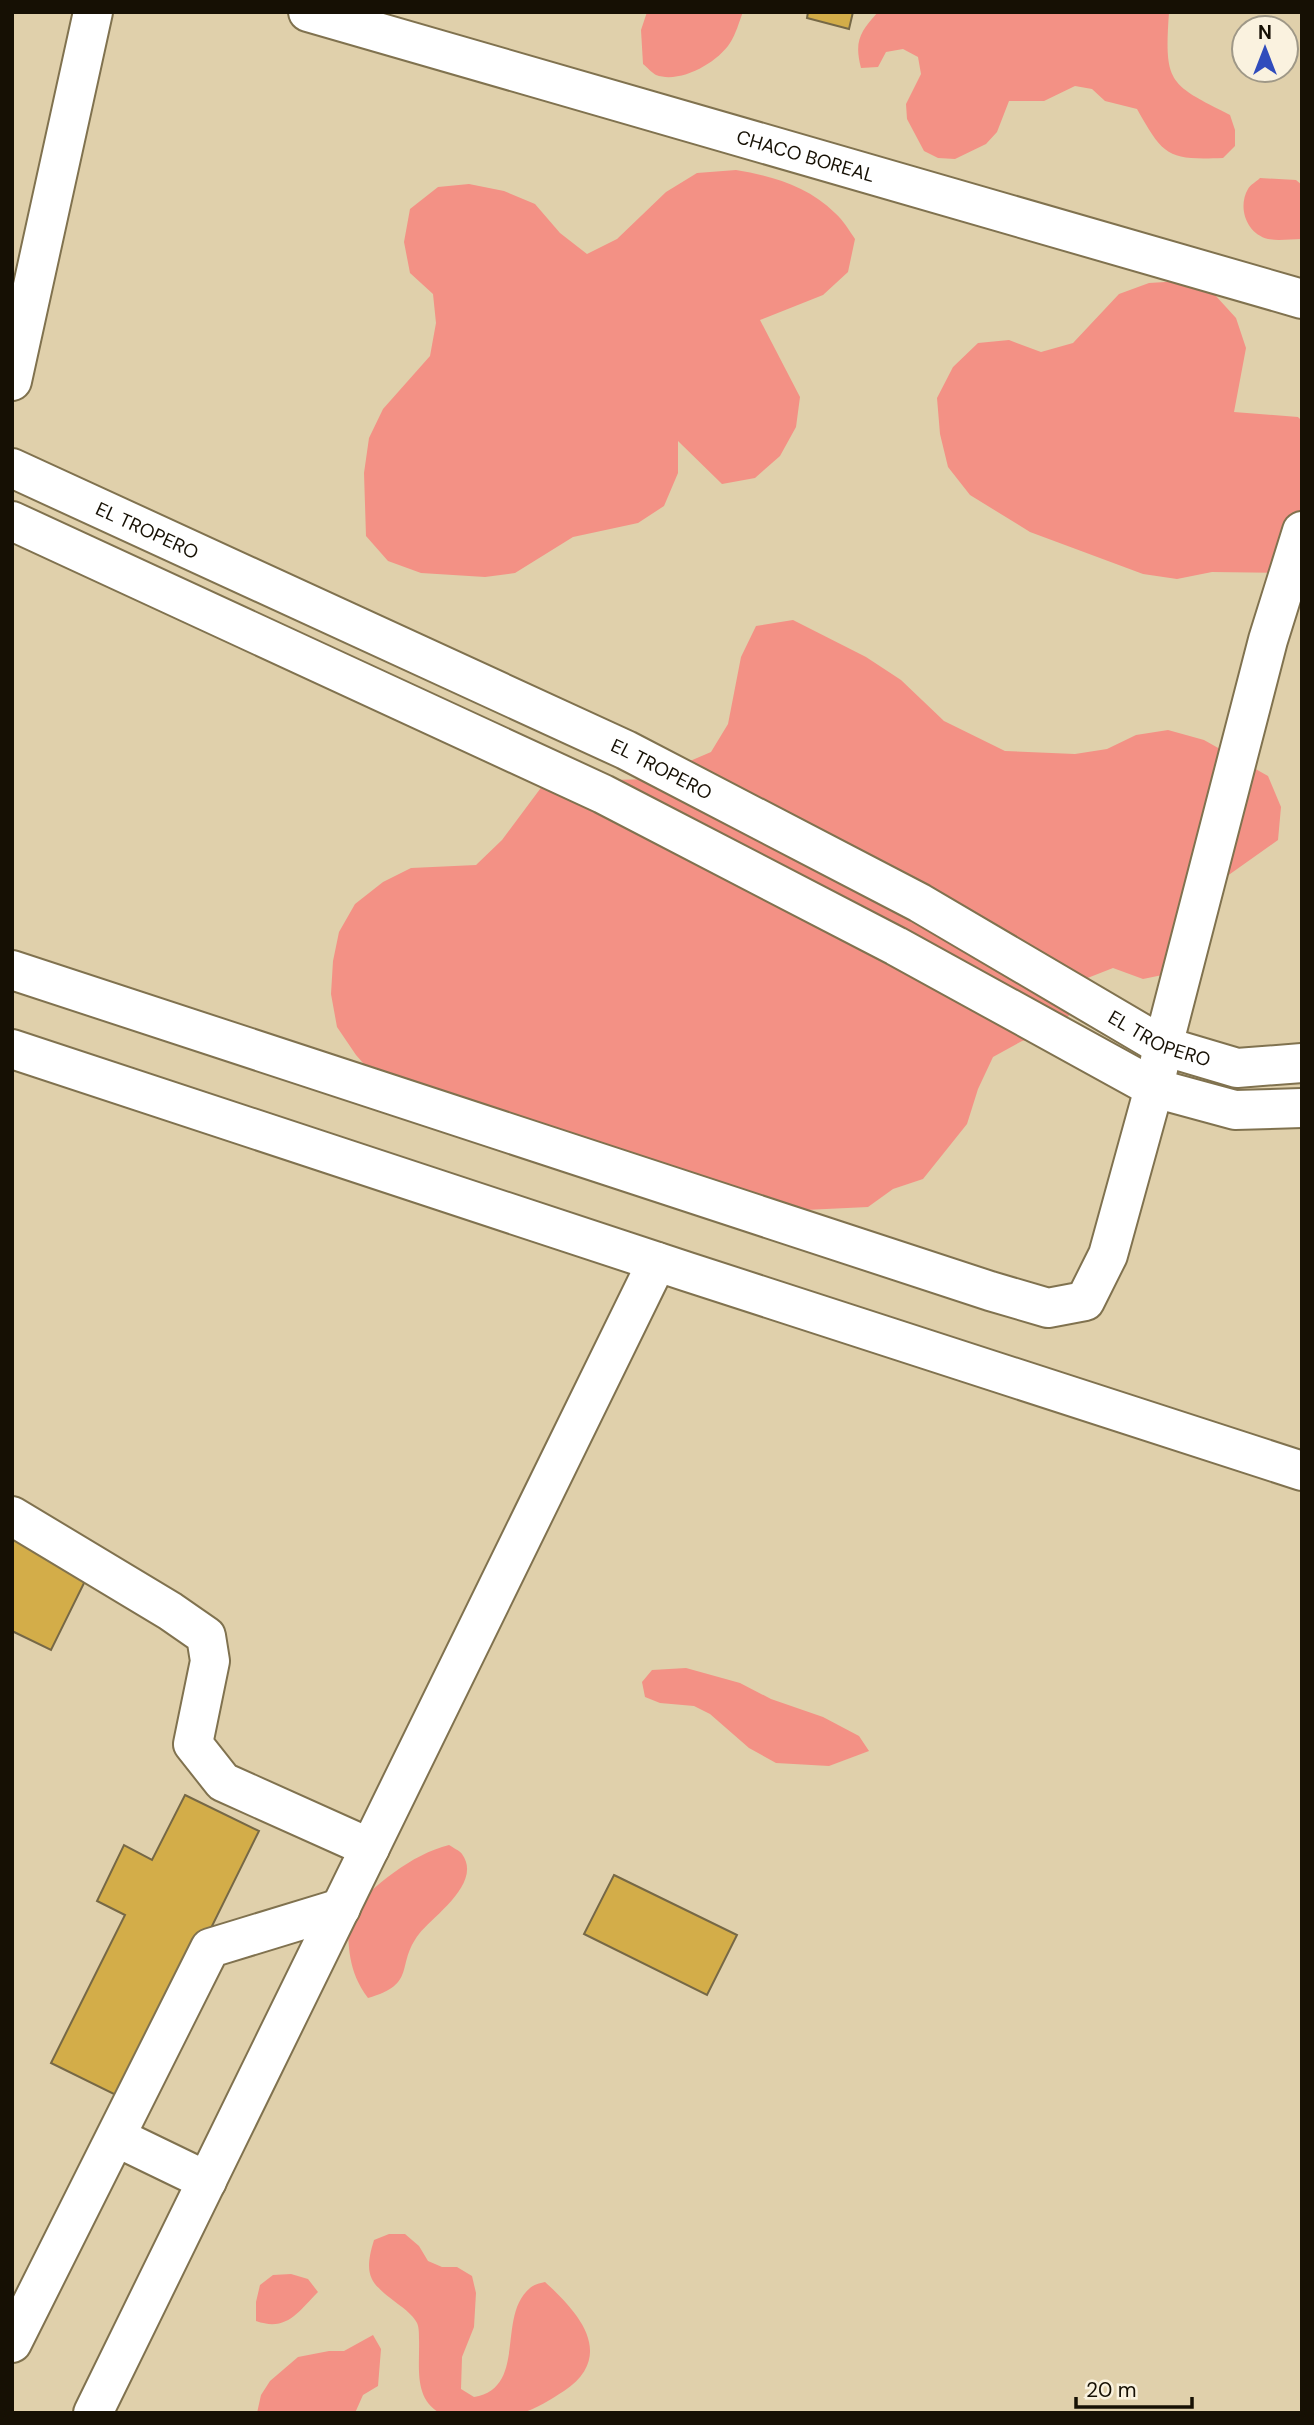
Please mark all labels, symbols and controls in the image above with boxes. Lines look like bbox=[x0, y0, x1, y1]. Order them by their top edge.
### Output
north arrow bbox=[1230, 14, 1300, 84]
text: N bbox=[1258, 20, 1272, 45]
street label: CHACO BOREAL bbox=[734, 124, 878, 187]
street label: EL TROPERO bbox=[92, 496, 203, 565]
street label: EL TROPERO bbox=[607, 732, 716, 805]
street label: EL TROPERO bbox=[1104, 1004, 1214, 1072]
scale bar bbox=[1076, 2366, 1192, 2410]
text: 20 m bbox=[1086, 2376, 1137, 2404]

